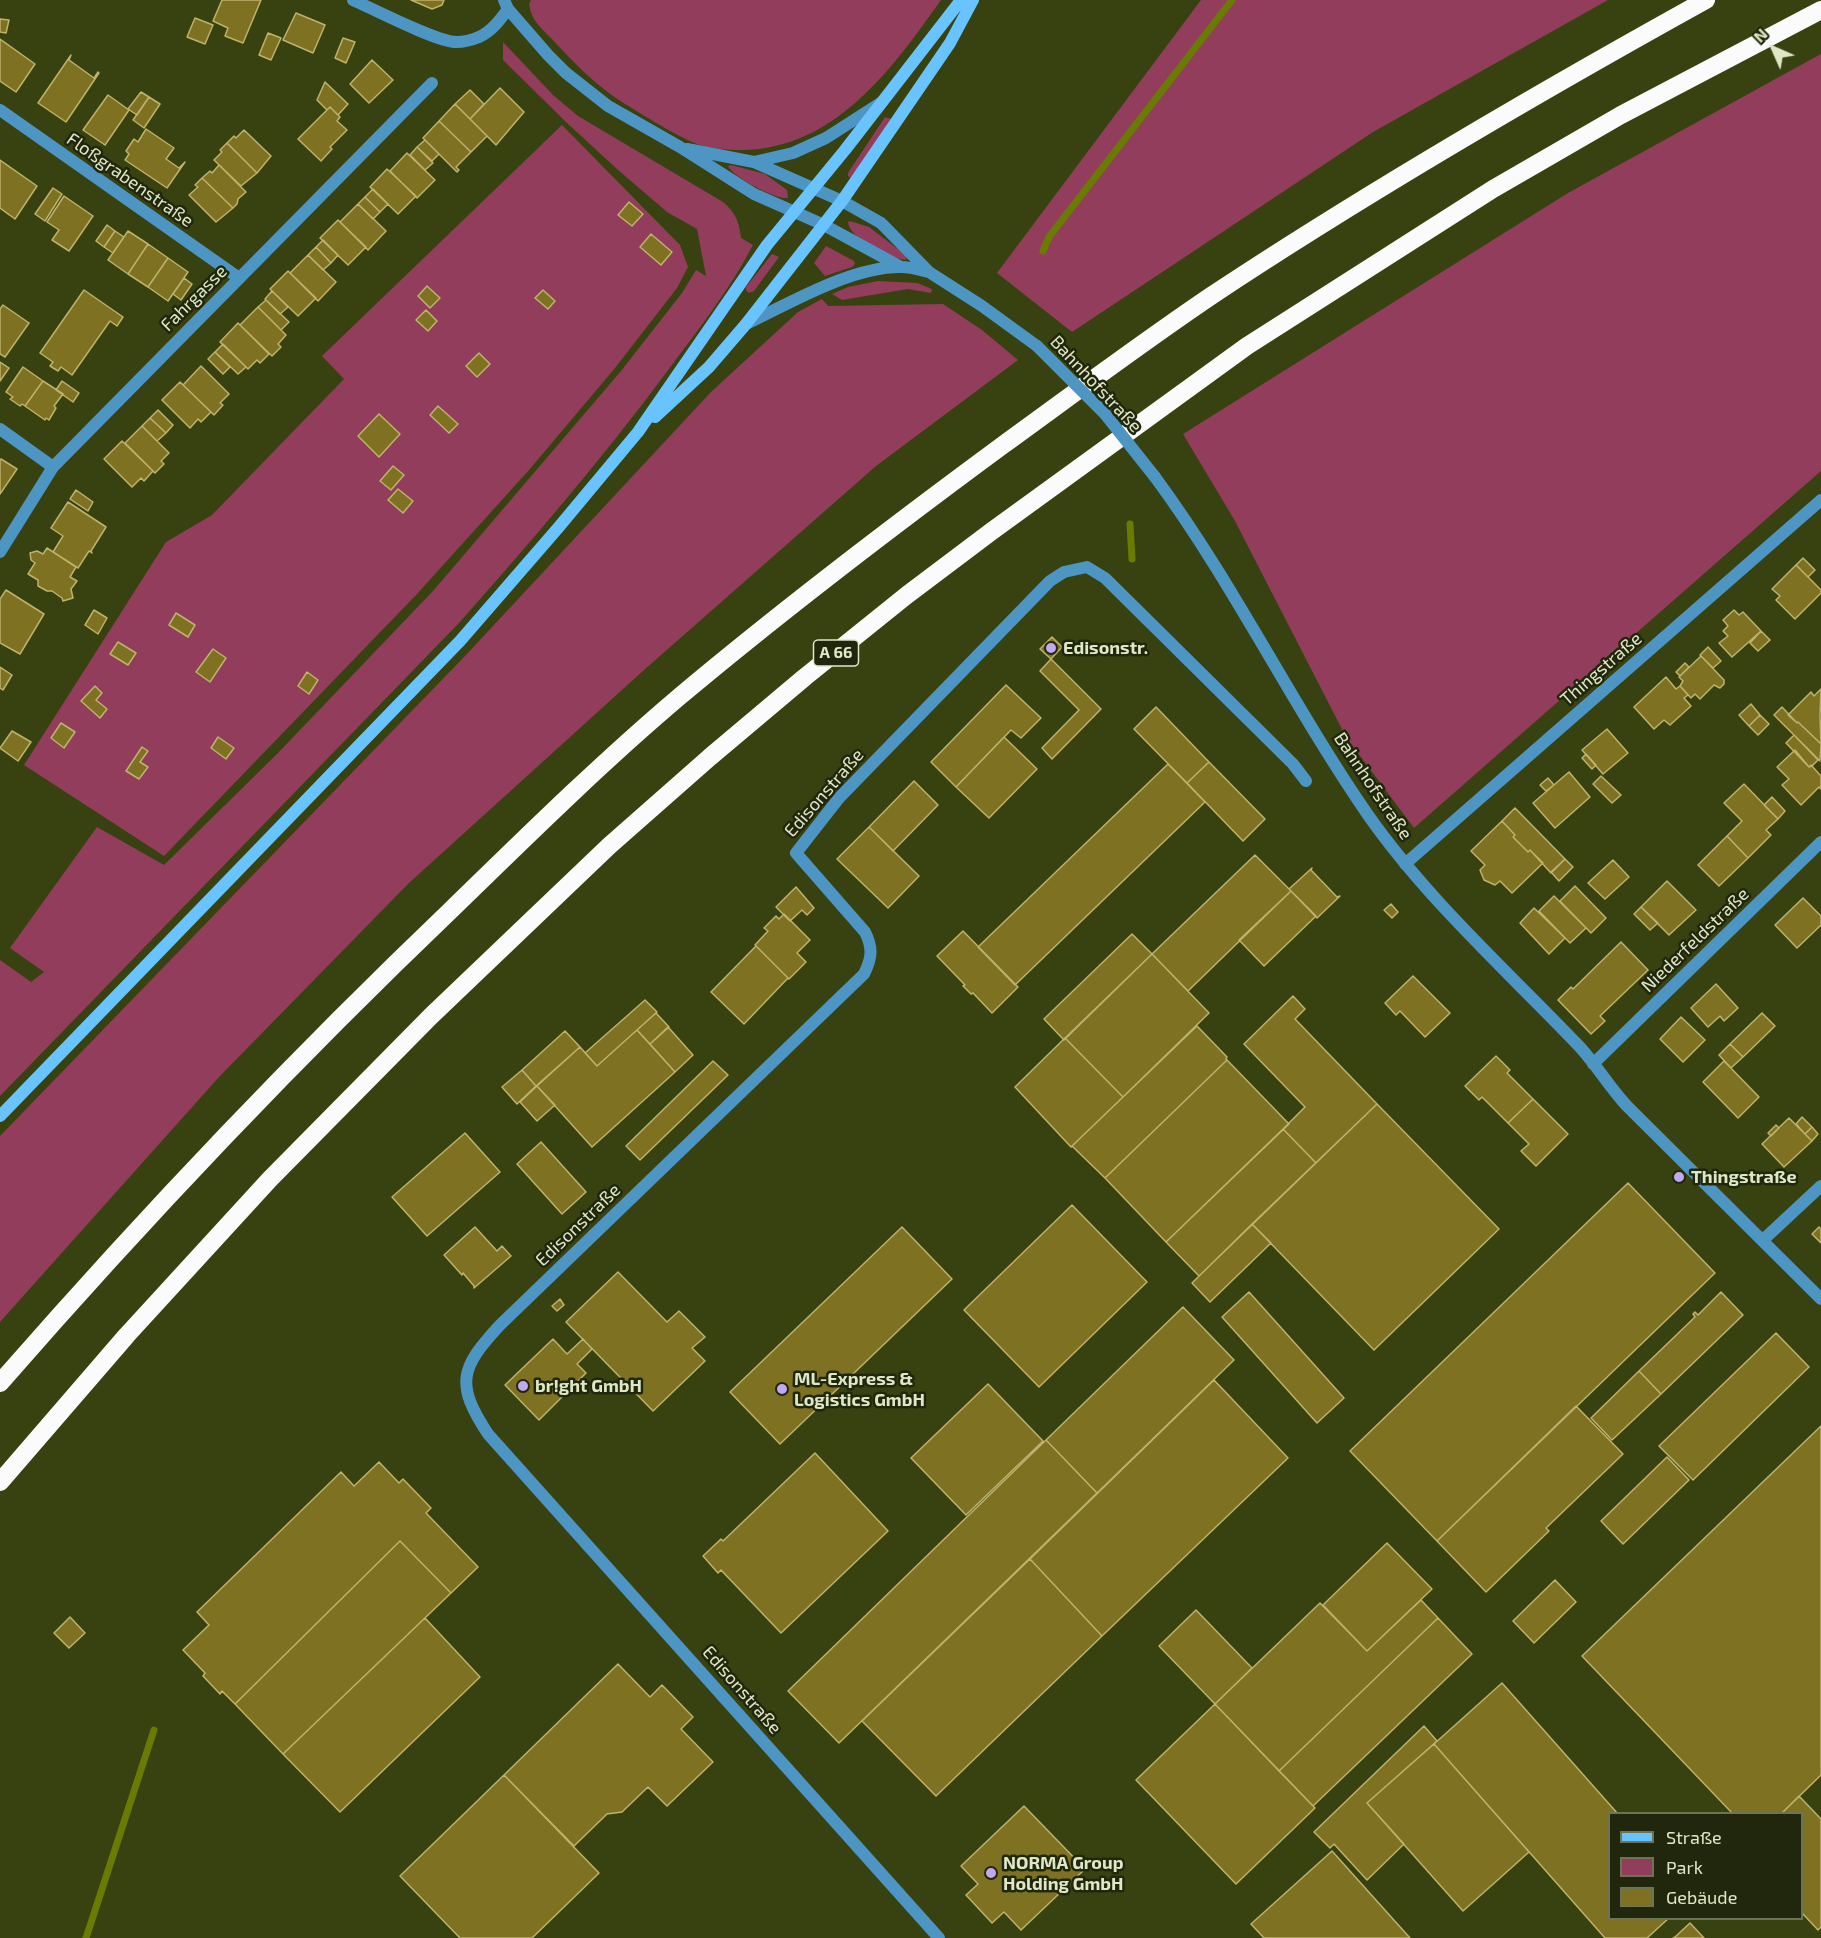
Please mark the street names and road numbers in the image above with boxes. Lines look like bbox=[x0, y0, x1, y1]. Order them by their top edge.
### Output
street label: Floßgrabenstraße bbox=[62, 128, 198, 232]
street label: Fahrgasse bbox=[156, 260, 232, 336]
street label: Bahnhofstraße bbox=[1046, 331, 1146, 437]
street label: Thingstraße bbox=[1556, 628, 1646, 710]
road number: A 66 bbox=[814, 640, 858, 666]
street label: Bahnhofstraße bbox=[1329, 728, 1417, 844]
street label: Edisonstraße bbox=[780, 745, 868, 841]
street label: Niederfeldstraße bbox=[1637, 883, 1753, 997]
street label: Edisonstraße bbox=[531, 1179, 625, 1271]
street label: Edisonstraße bbox=[698, 1642, 786, 1738]

